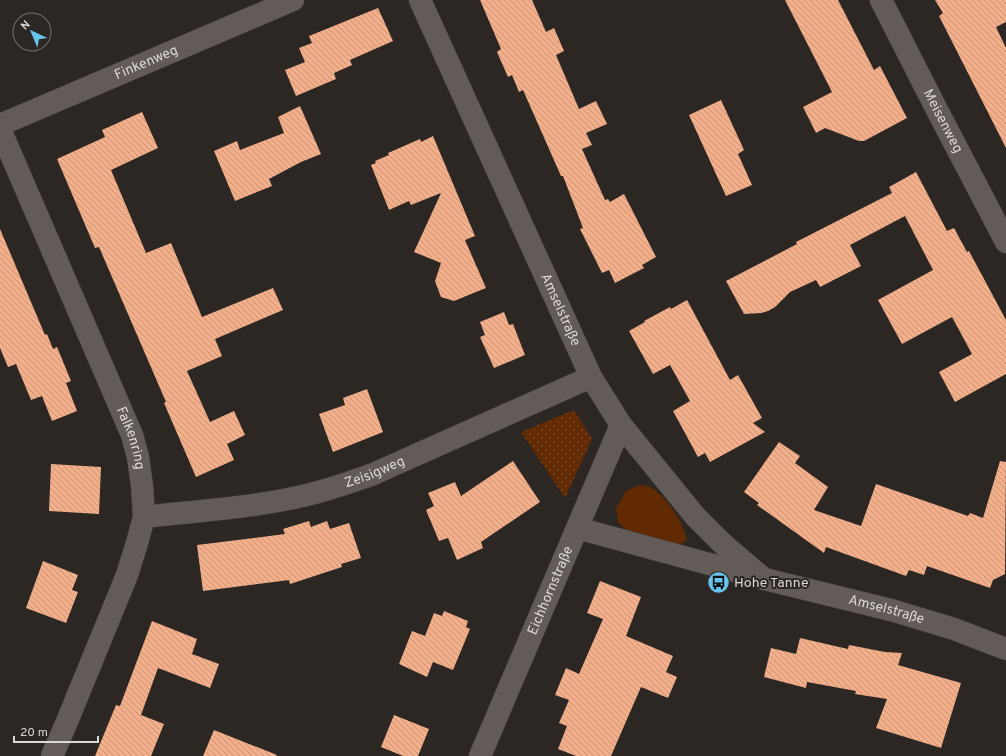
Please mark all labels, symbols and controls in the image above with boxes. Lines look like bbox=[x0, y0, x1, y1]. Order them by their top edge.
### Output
north arrow bbox=[12, 12, 52, 52]
text: N bbox=[18, 18, 33, 33]
street label: Finkenweg bbox=[112, 42, 181, 84]
street label: Meisenweg bbox=[919, 86, 967, 156]
street label: Amselstraße bbox=[537, 271, 584, 349]
street label: Falkenring bbox=[112, 404, 148, 471]
street label: Zeisigweg bbox=[342, 453, 407, 492]
street label: Eichhornstraße bbox=[524, 543, 577, 637]
bus stop icon: Hohe Tanne bbox=[705, 570, 731, 596]
place label: Hohe Tanne bbox=[734, 575, 808, 592]
street label: Amselstraße bbox=[847, 591, 926, 628]
scale bar bbox=[14, 718, 98, 744]
text: 20 m bbox=[20, 725, 48, 741]

